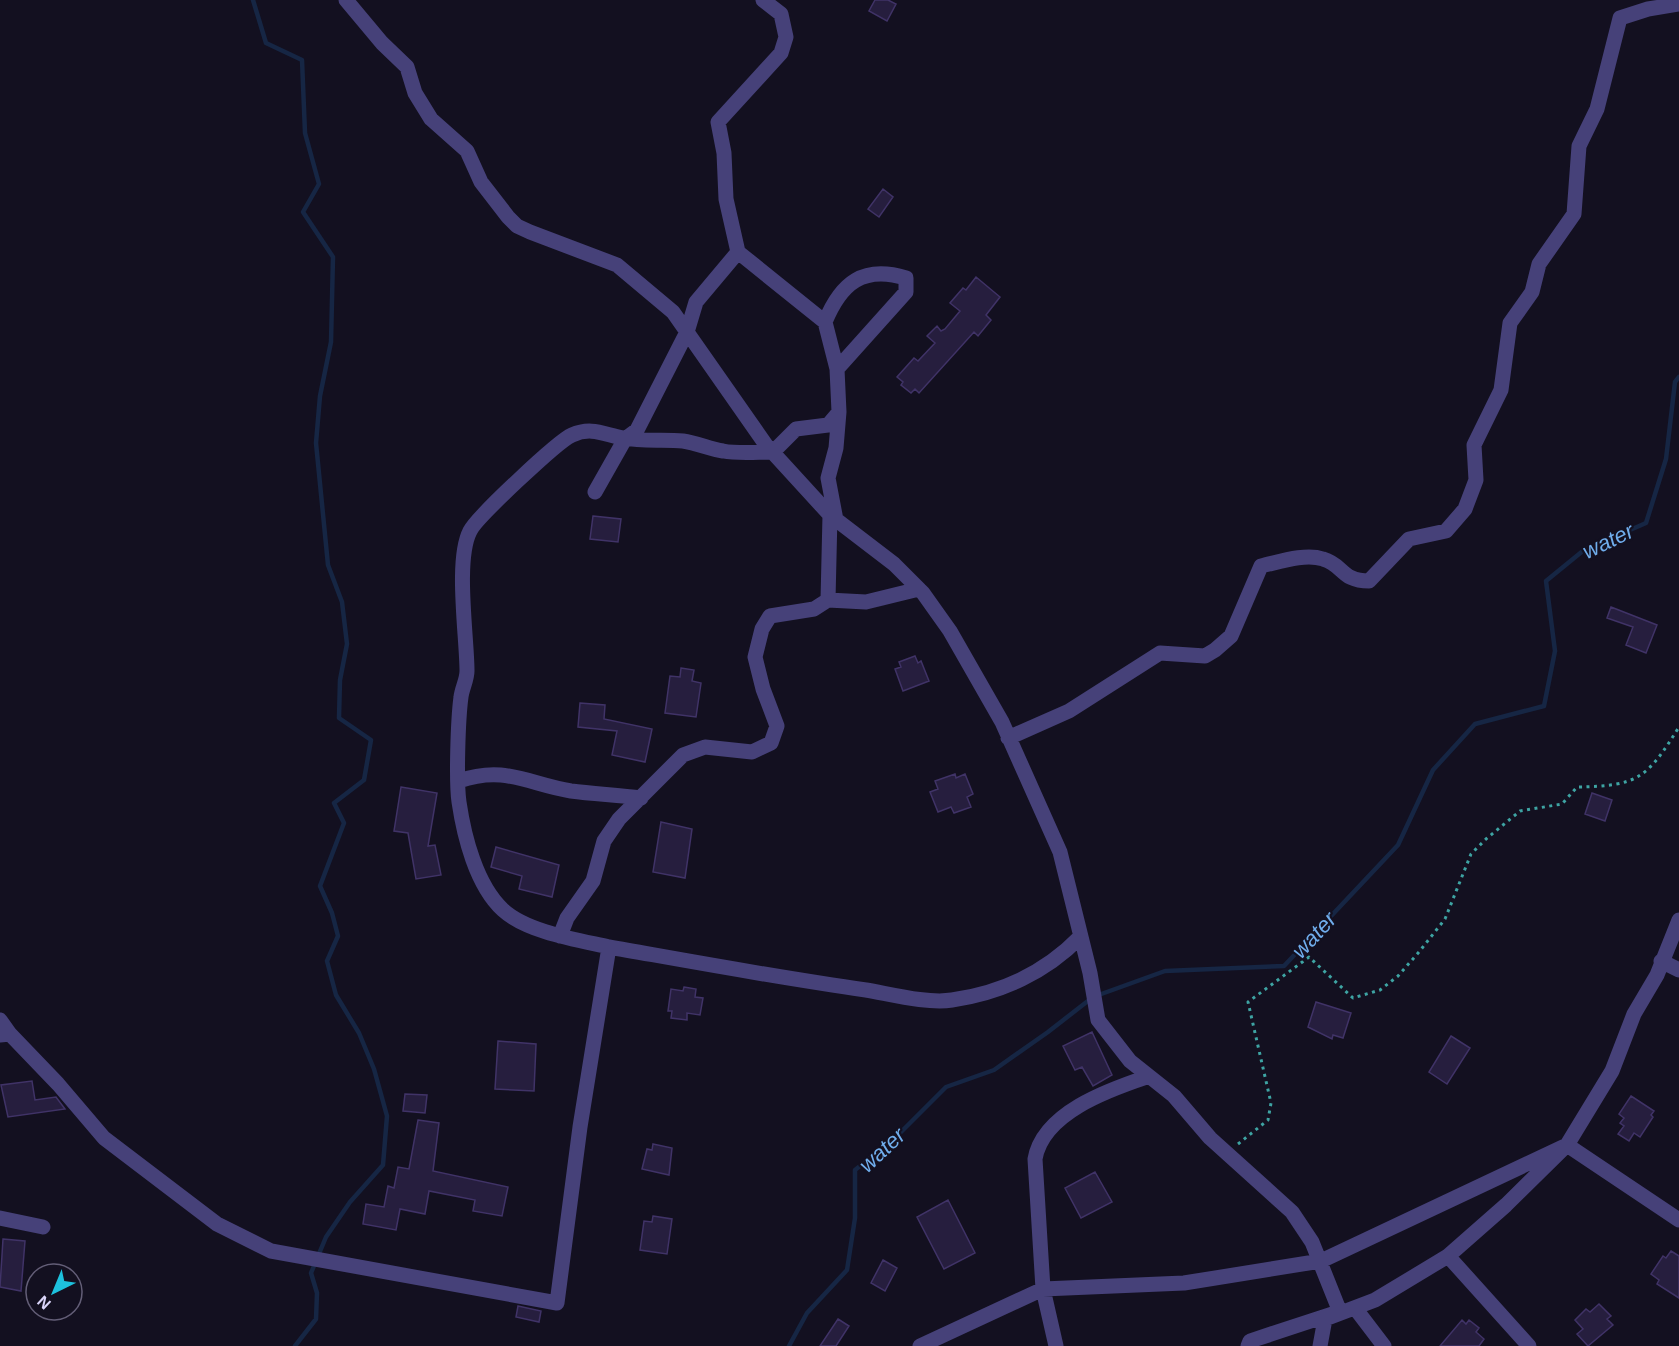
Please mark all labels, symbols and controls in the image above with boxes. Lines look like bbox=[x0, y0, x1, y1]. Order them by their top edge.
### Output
water label: water bbox=[1578, 517, 1639, 564]
water label: water bbox=[1287, 906, 1343, 963]
water label: water bbox=[854, 1121, 911, 1177]
north arrow bbox=[24, 1262, 84, 1322]
text: N bbox=[34, 1292, 54, 1313]

